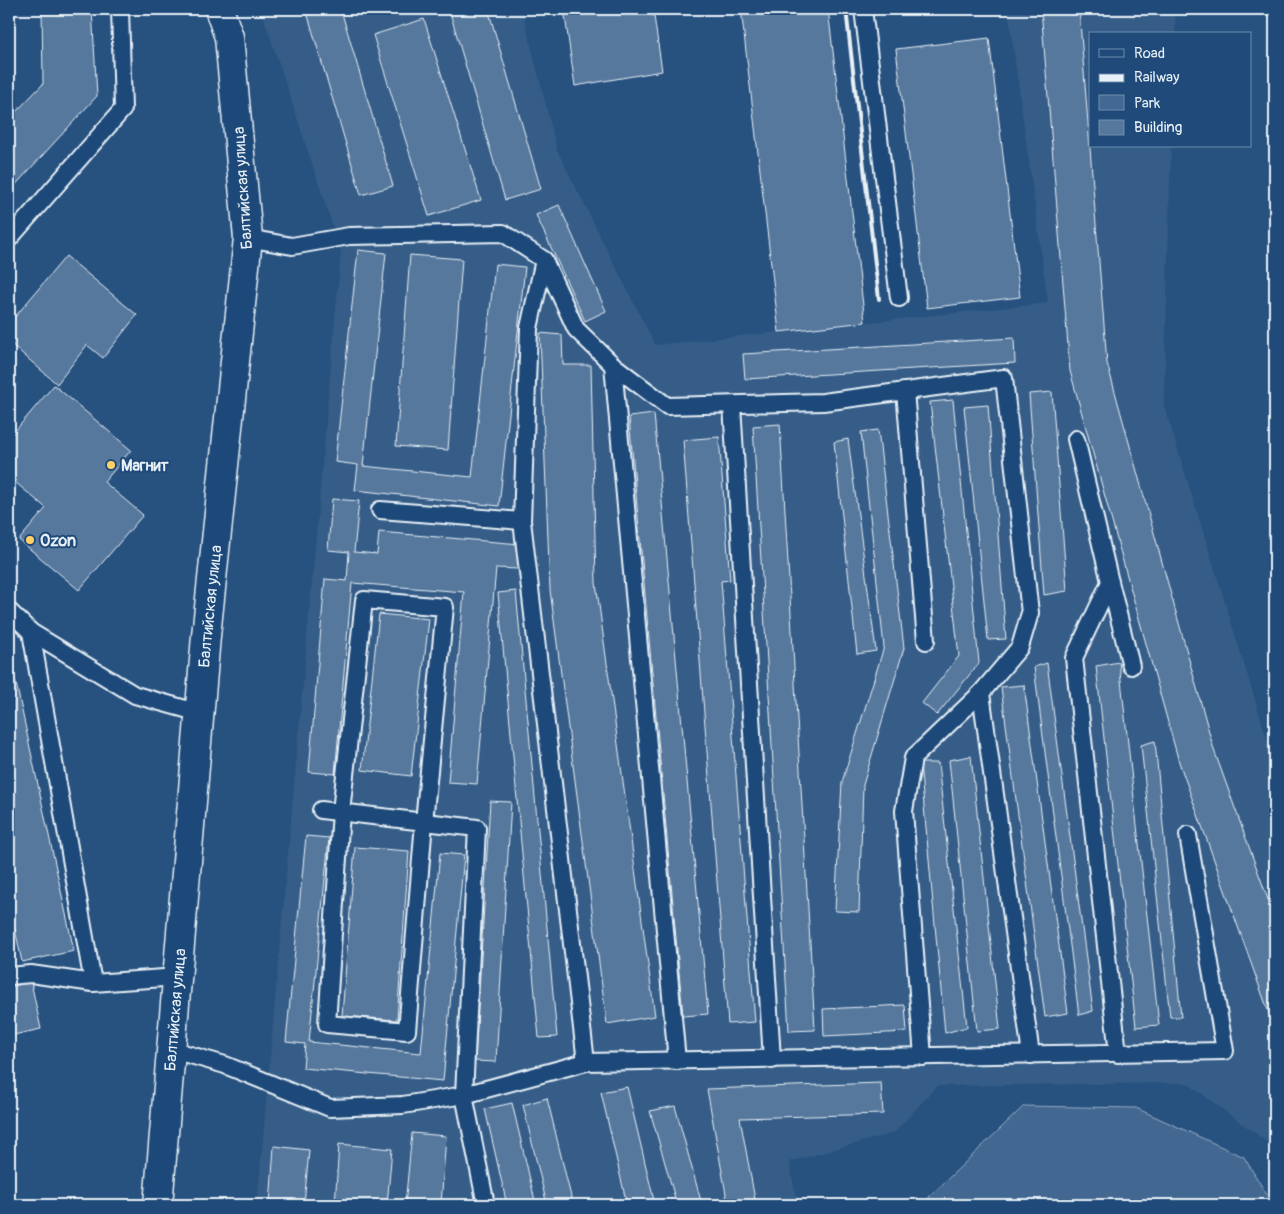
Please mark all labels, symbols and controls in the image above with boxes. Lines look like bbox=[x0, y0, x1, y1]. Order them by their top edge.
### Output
legend bbox=[1089, 32, 1252, 148]
text: Road bbox=[1134, 44, 1165, 63]
text: Railway bbox=[1134, 68, 1180, 87]
text: Park bbox=[1134, 94, 1161, 113]
text: Building bbox=[1134, 118, 1182, 137]
street label: Балтийская улица bbox=[229, 126, 257, 250]
place label: Магнит bbox=[121, 456, 170, 476]
marker: Магнит bbox=[105, 459, 117, 471]
place label: Ozon bbox=[40, 531, 76, 551]
marker: Ozon bbox=[24, 534, 36, 546]
street label: Балтийская улица bbox=[194, 544, 227, 668]
street label: Балтийская улица bbox=[160, 948, 191, 1072]

